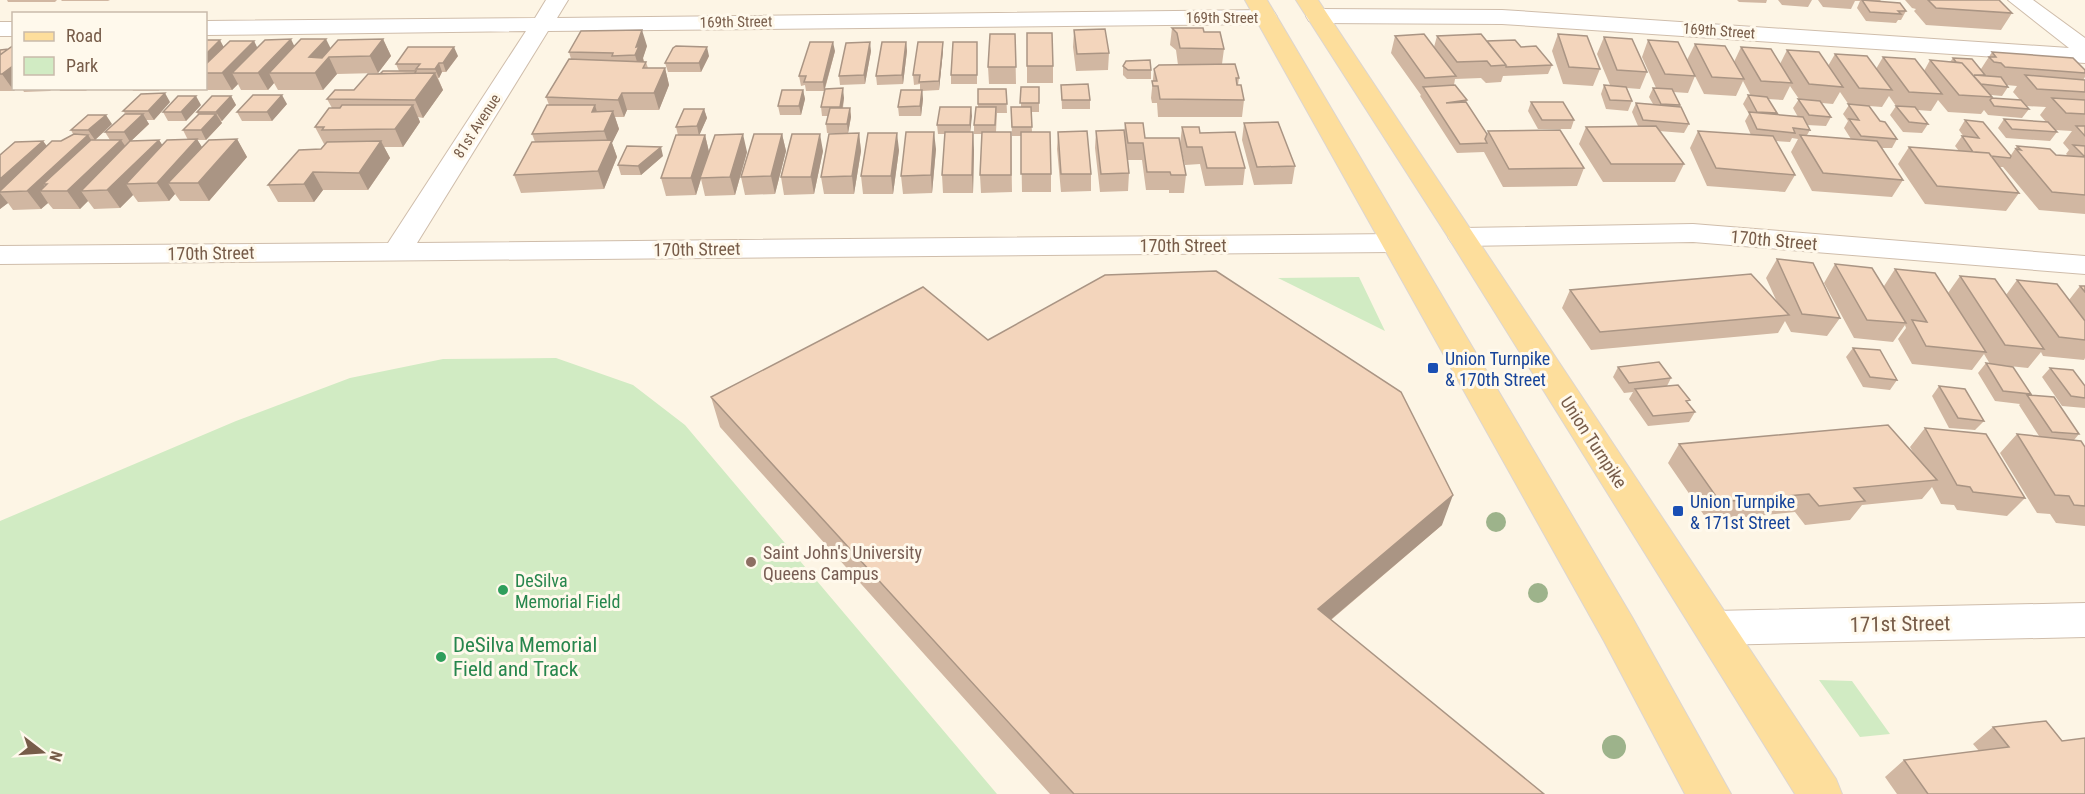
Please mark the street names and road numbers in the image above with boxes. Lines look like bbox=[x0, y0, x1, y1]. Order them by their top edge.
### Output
street label: 169th Street bbox=[1186, 9, 1258, 27]
street label: 169th Street bbox=[700, 12, 772, 32]
street label: 169th Street bbox=[1682, 19, 1756, 43]
street label: 81st Avenue bbox=[450, 91, 504, 161]
street label: 170th Street bbox=[1730, 226, 1818, 254]
street label: 170th Street bbox=[1140, 235, 1227, 256]
street label: 170th Street bbox=[653, 238, 741, 260]
street label: 170th Street bbox=[167, 242, 255, 264]
street label: Union Turnpike bbox=[1557, 392, 1631, 492]
street label: 171st Street bbox=[1849, 611, 1951, 637]

